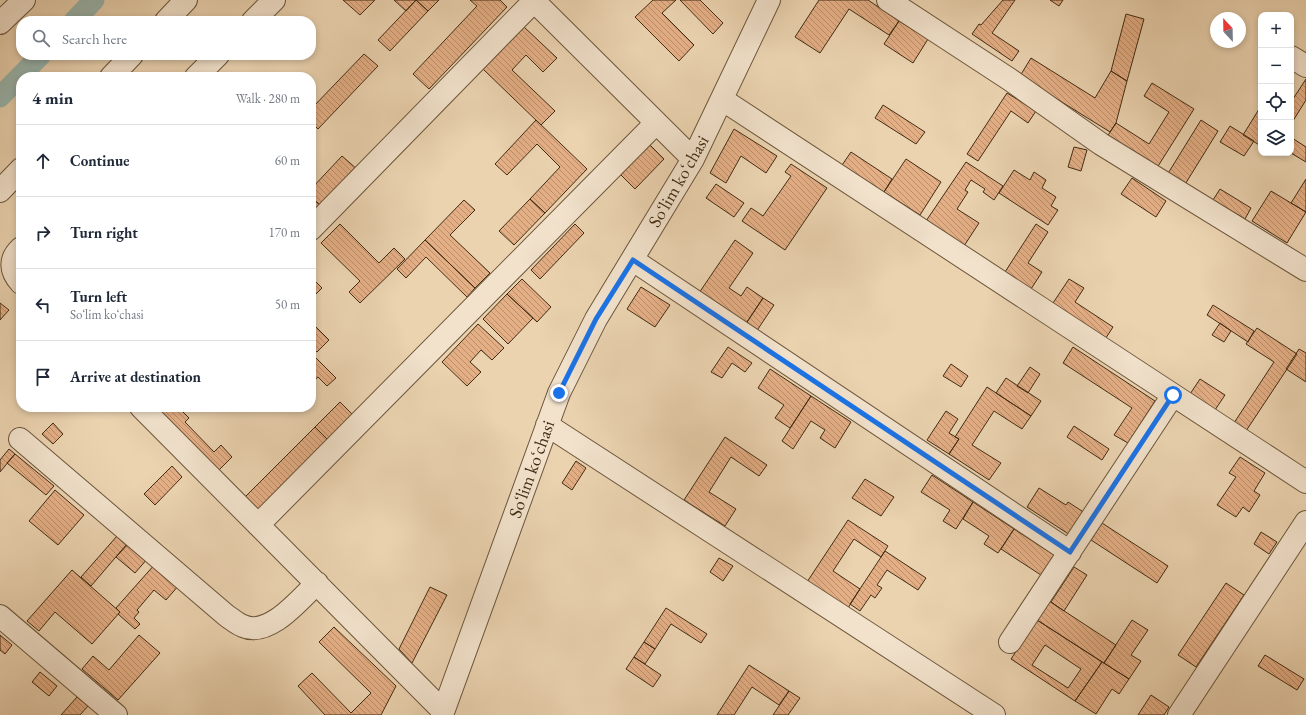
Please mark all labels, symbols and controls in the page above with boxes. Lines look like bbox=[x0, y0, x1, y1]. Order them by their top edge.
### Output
north arrow bbox=[1210, 12, 1246, 48]
map controls bbox=[1258, 12, 1294, 156]
button: + bbox=[1258, 12, 1294, 48]
search box bbox=[16, 16, 316, 60]
icon: search bbox=[30, 27, 52, 49]
text: Search here bbox=[62, 29, 127, 48]
button: − bbox=[1258, 48, 1294, 84]
button: locate bbox=[1258, 84, 1294, 120]
text: 4 min bbox=[32, 87, 73, 109]
text: Walk · 280 m bbox=[236, 90, 300, 107]
button: layers bbox=[1258, 120, 1294, 156]
street label: Soʻlim koʻchasi bbox=[642, 131, 714, 231]
icon: ahead bbox=[32, 150, 54, 172]
text: Continue bbox=[70, 151, 130, 170]
text: 60 m bbox=[275, 152, 300, 169]
icon: right bbox=[32, 222, 54, 244]
text: Turn right bbox=[70, 223, 138, 242]
text: 170 m bbox=[269, 224, 300, 241]
text: Turn left bbox=[70, 287, 127, 306]
icon: left bbox=[32, 294, 54, 316]
text: 50 m bbox=[275, 296, 300, 313]
text: Soʻlim koʻchasi bbox=[70, 306, 144, 323]
icon: arrive bbox=[32, 366, 54, 388]
text: Arrive at destination bbox=[70, 367, 201, 386]
route end bbox=[550, 384, 568, 402]
route start bbox=[1164, 386, 1182, 404]
street label: Soʻlim koʻchasi bbox=[503, 417, 559, 521]

